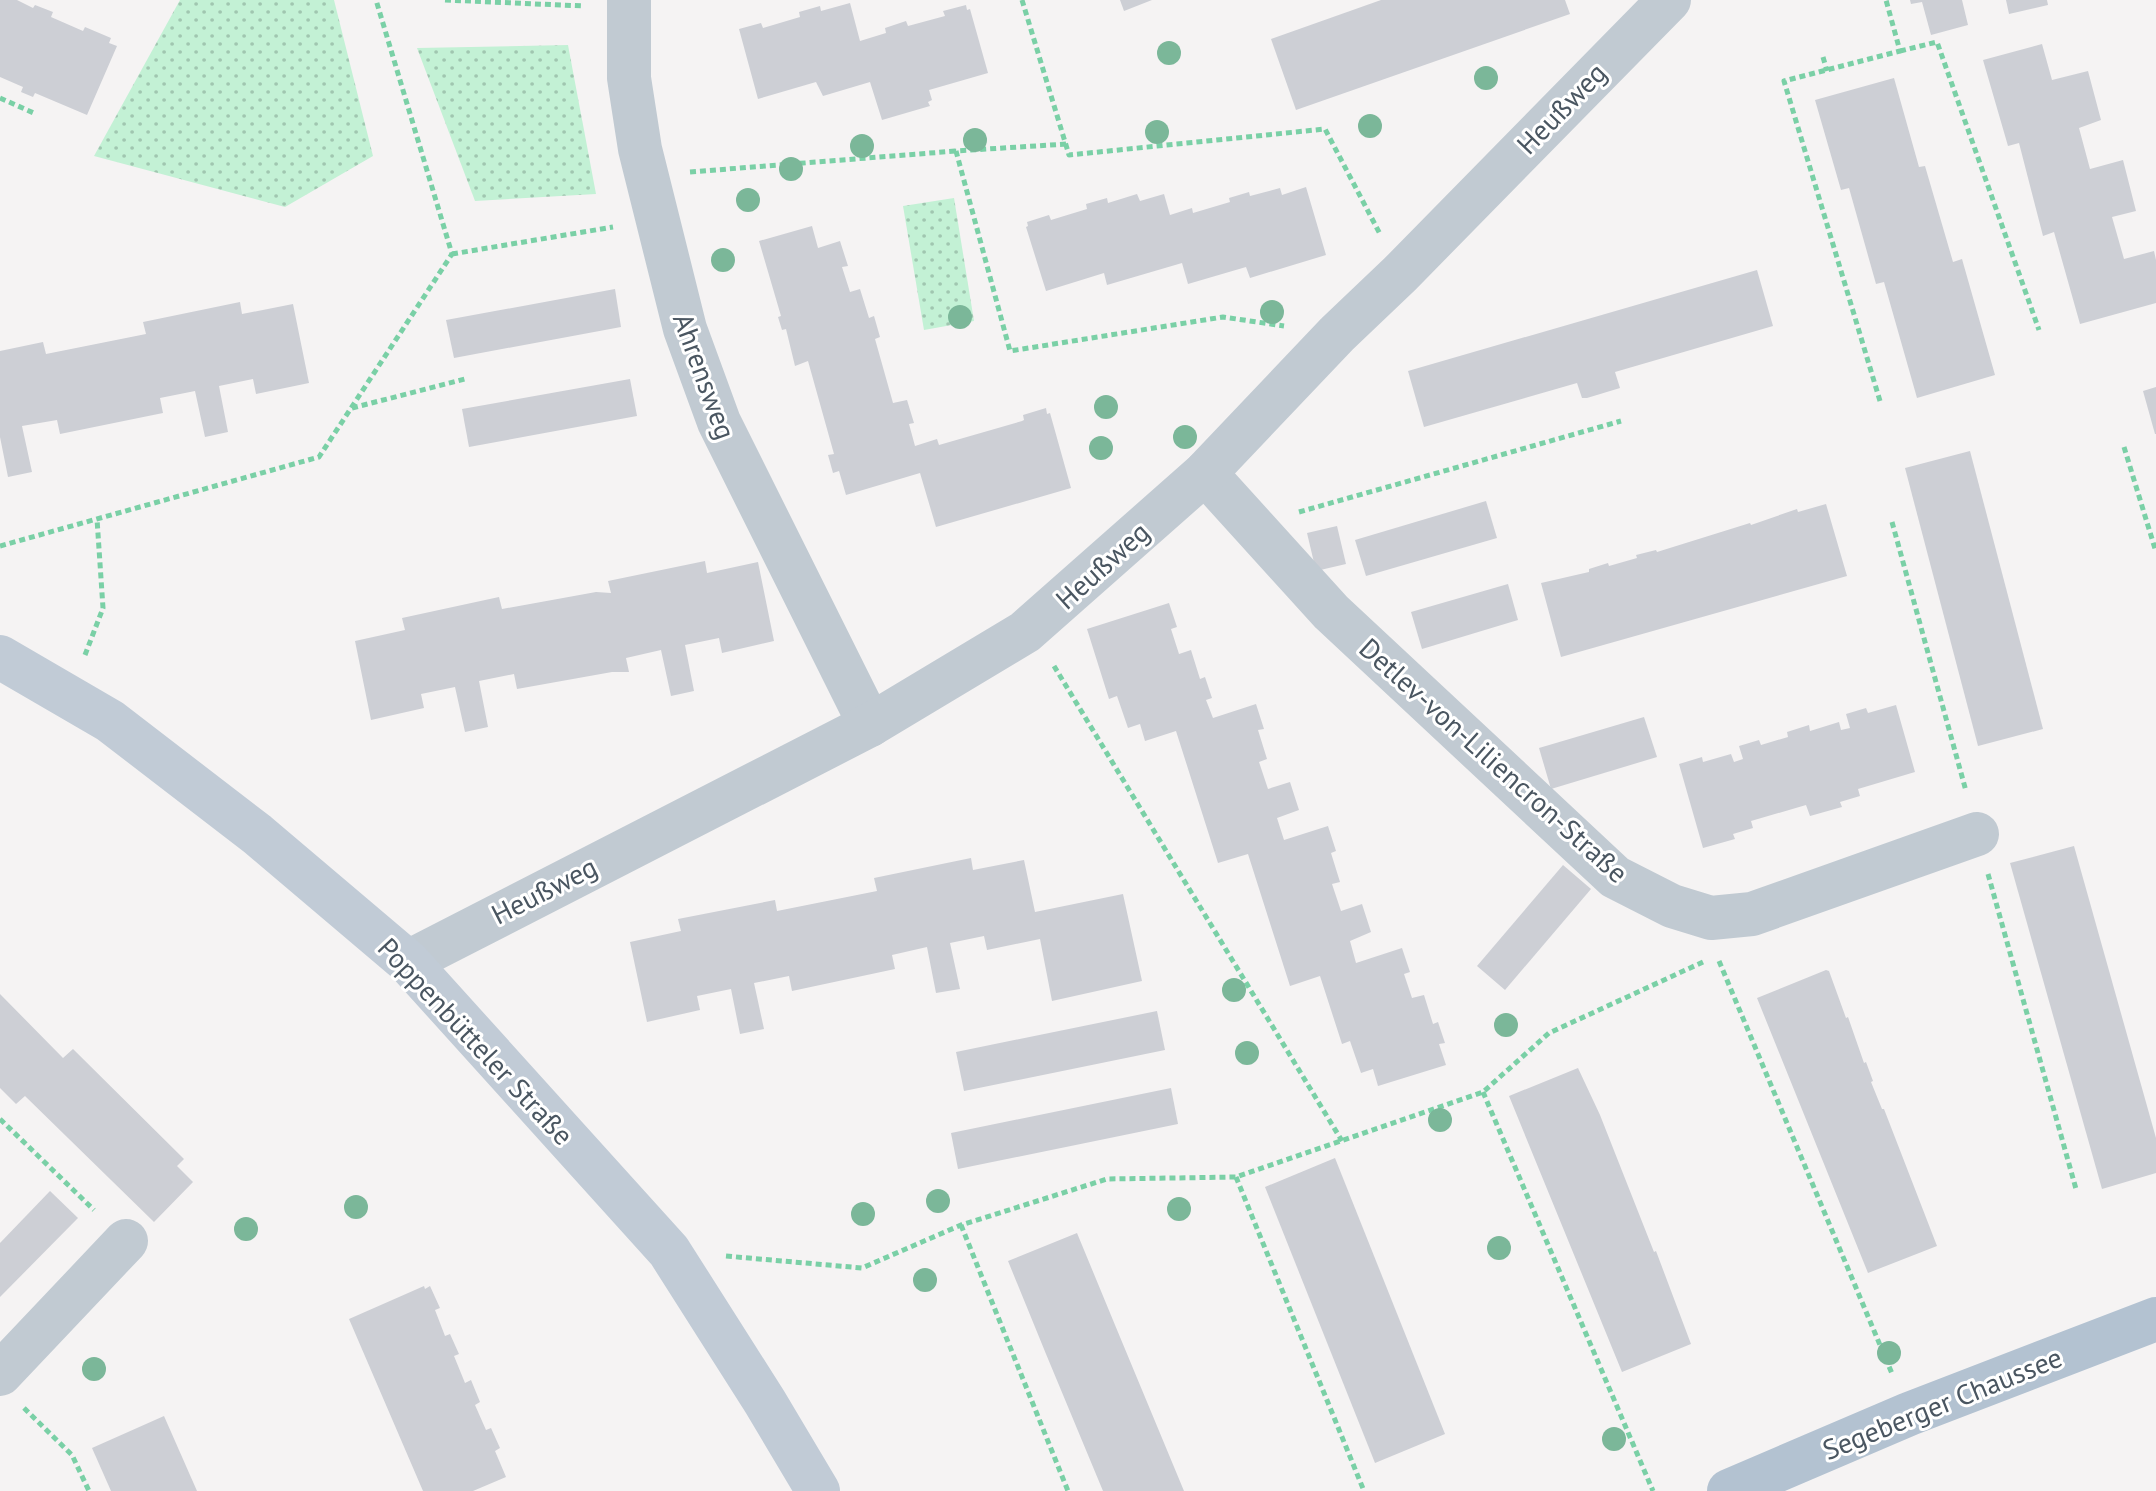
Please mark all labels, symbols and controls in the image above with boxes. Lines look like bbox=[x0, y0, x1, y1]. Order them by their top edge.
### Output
street label: Heußweg bbox=[1508, 54, 1614, 162]
street label: Ahrensweg bbox=[665, 308, 745, 444]
street label: Heußweg bbox=[1047, 513, 1157, 617]
street label: Detlev-von-Liliencron-Straße bbox=[1352, 629, 1636, 891]
street label: Heußweg bbox=[485, 848, 603, 932]
street label: Poppenbütteler Straße bbox=[370, 929, 582, 1153]
street label: Segeberger Chaussee bbox=[1817, 1338, 2067, 1468]

